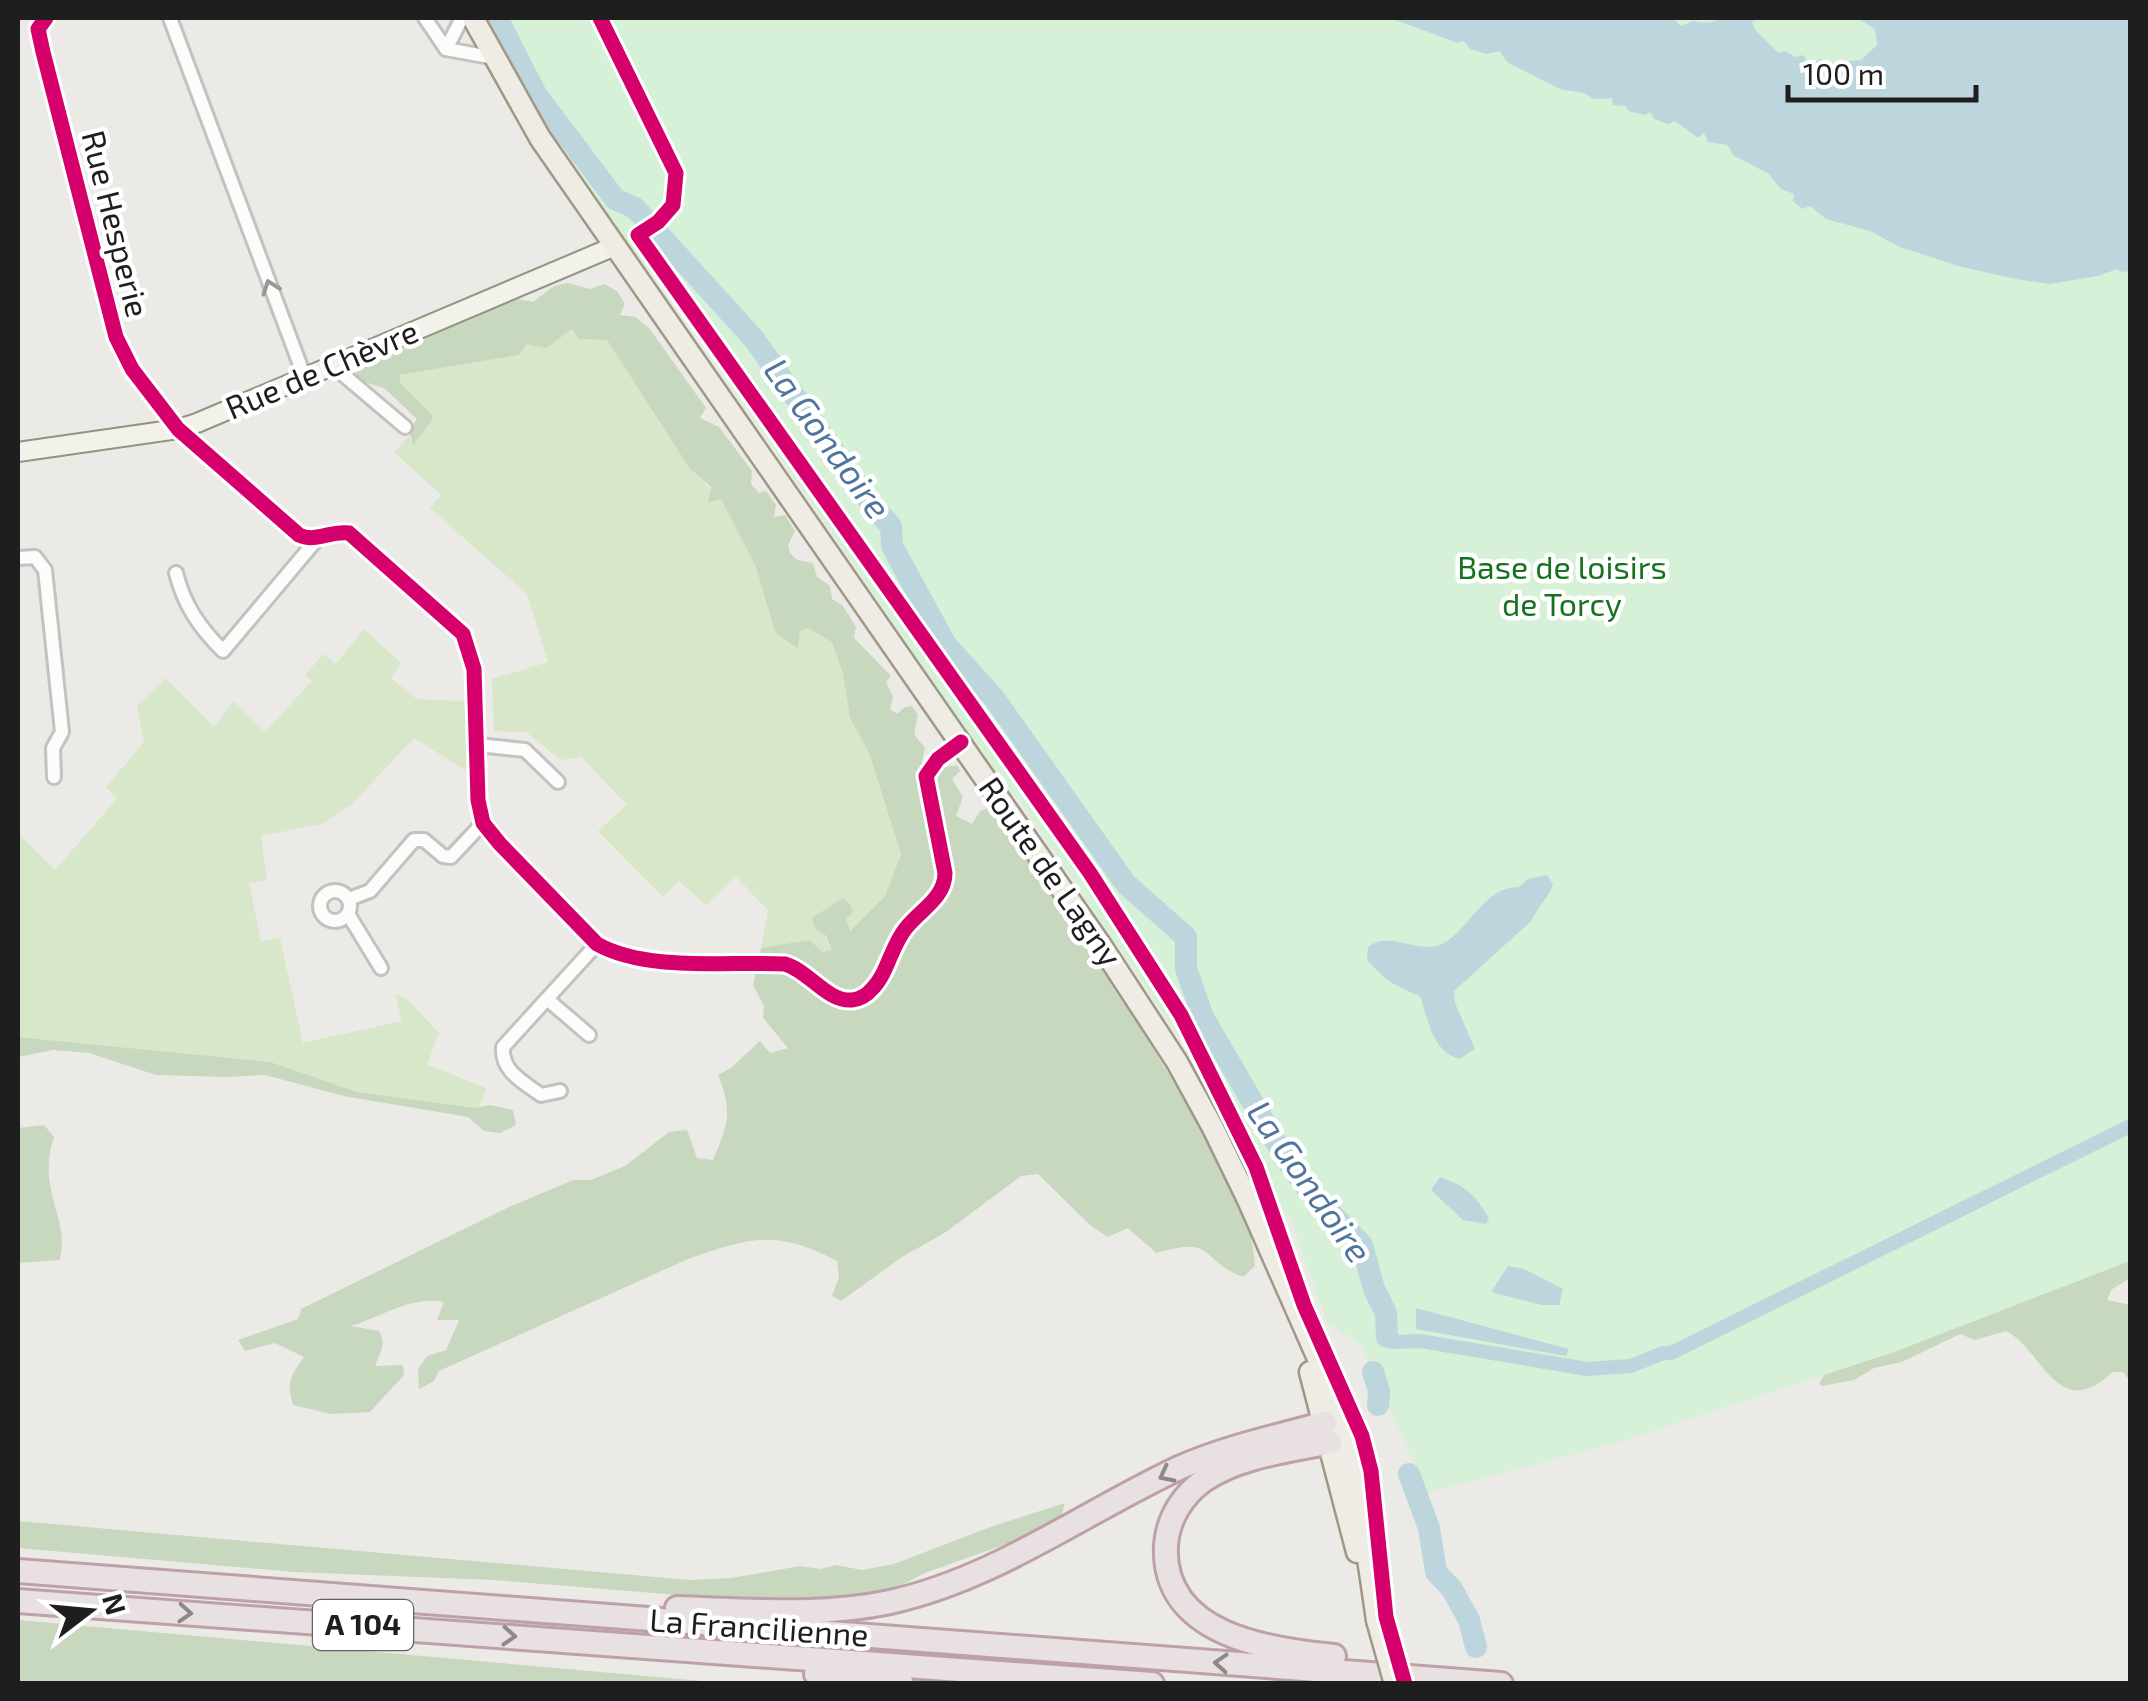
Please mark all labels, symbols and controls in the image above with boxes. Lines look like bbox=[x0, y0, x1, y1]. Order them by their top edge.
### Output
scale bar bbox=[1788, 40, 1976, 102]
text: 100 m bbox=[1803, 55, 1884, 91]
street label: Rue Hesperie bbox=[75, 126, 158, 321]
one-way arrow bbox=[262, 279, 282, 297]
street label: Rue de Chèvre bbox=[219, 311, 423, 426]
water label: La Gondoire bbox=[756, 349, 901, 526]
park label: Base de loisirs de Torcy bbox=[1457, 547, 1667, 622]
street label: Route de Lagny bbox=[972, 769, 1131, 973]
water label: La Gondoire bbox=[1239, 1092, 1382, 1270]
one-way arrow bbox=[1159, 1463, 1177, 1482]
north arrow bbox=[40, 1561, 140, 1661]
text: N bbox=[96, 1589, 134, 1618]
street label: La Francilienne bbox=[648, 1599, 870, 1653]
road number: A 104 bbox=[313, 1600, 413, 1650]
one-way arrow bbox=[177, 1602, 193, 1623]
one-way arrow bbox=[501, 1625, 517, 1646]
one-way arrow bbox=[1213, 1652, 1229, 1674]

